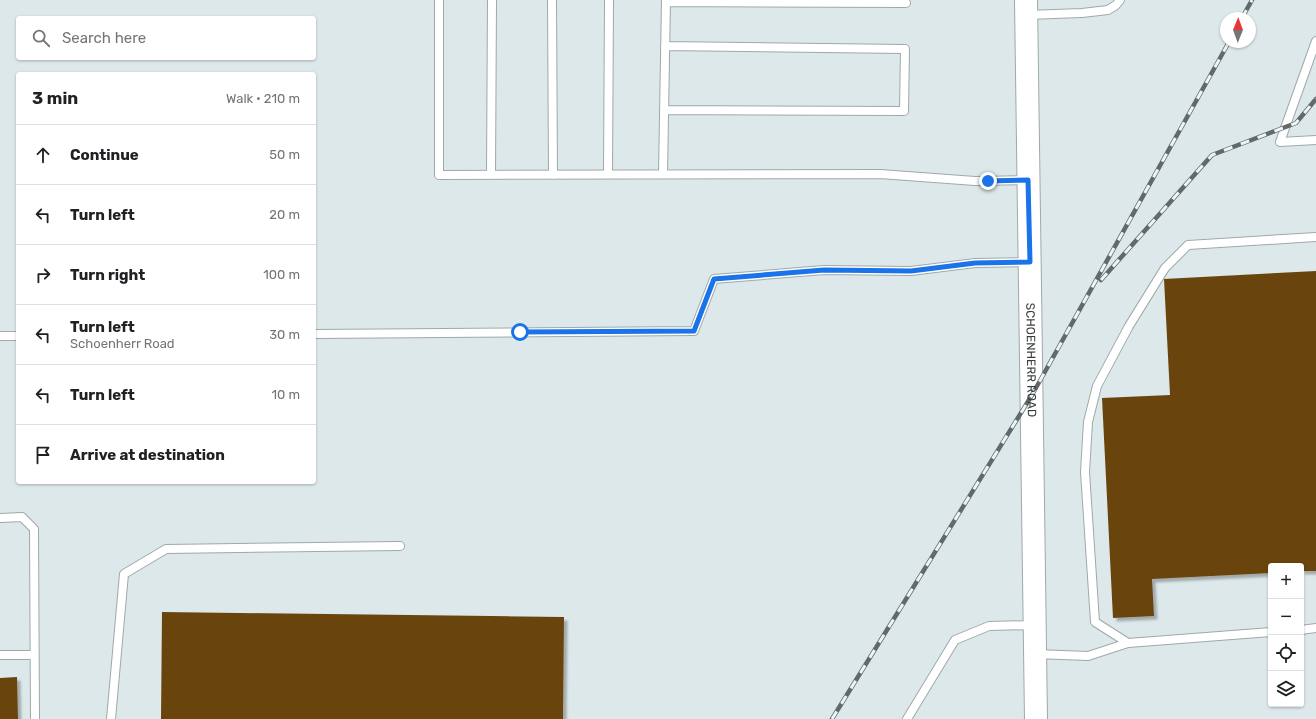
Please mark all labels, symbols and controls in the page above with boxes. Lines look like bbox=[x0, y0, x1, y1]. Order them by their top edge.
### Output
north arrow bbox=[1220, 12, 1256, 48]
search box bbox=[16, 16, 316, 60]
icon: search bbox=[30, 27, 52, 49]
text: Search here bbox=[62, 29, 146, 47]
text: 3 min bbox=[32, 88, 78, 108]
text: Walk · 210 m bbox=[226, 91, 300, 106]
icon: ahead bbox=[32, 144, 54, 166]
text: Continue bbox=[70, 146, 139, 164]
text: 50 m bbox=[269, 147, 300, 162]
route end bbox=[979, 172, 997, 190]
icon: left bbox=[32, 204, 54, 226]
text: Turn left bbox=[70, 206, 135, 224]
text: 20 m bbox=[269, 207, 300, 222]
icon: right bbox=[32, 264, 54, 286]
text: Turn right bbox=[70, 266, 145, 284]
text: 100 m bbox=[263, 267, 300, 282]
street label: SCHOENHERR ROAD bbox=[1023, 303, 1039, 417]
text: Turn left bbox=[70, 318, 135, 336]
route start bbox=[511, 323, 529, 341]
icon: left bbox=[32, 324, 54, 346]
text: 30 m bbox=[269, 327, 300, 342]
text: Schoenherr Road bbox=[70, 336, 175, 351]
icon: left bbox=[32, 384, 54, 406]
text: Turn left bbox=[70, 386, 135, 404]
text: 10 m bbox=[271, 387, 300, 402]
icon: arrive bbox=[32, 444, 54, 466]
text: Arrive at destination bbox=[70, 446, 225, 464]
map controls bbox=[1268, 563, 1304, 707]
button: + bbox=[1268, 563, 1304, 599]
button: − bbox=[1268, 599, 1304, 635]
button: locate bbox=[1268, 635, 1304, 671]
button: layers bbox=[1268, 671, 1304, 707]

